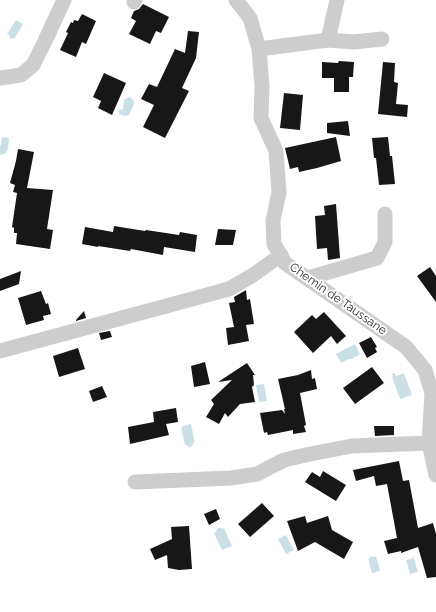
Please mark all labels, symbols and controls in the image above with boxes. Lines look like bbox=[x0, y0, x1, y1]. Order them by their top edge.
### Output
street label: Chemin de Taussane bbox=[287, 260, 389, 338]

